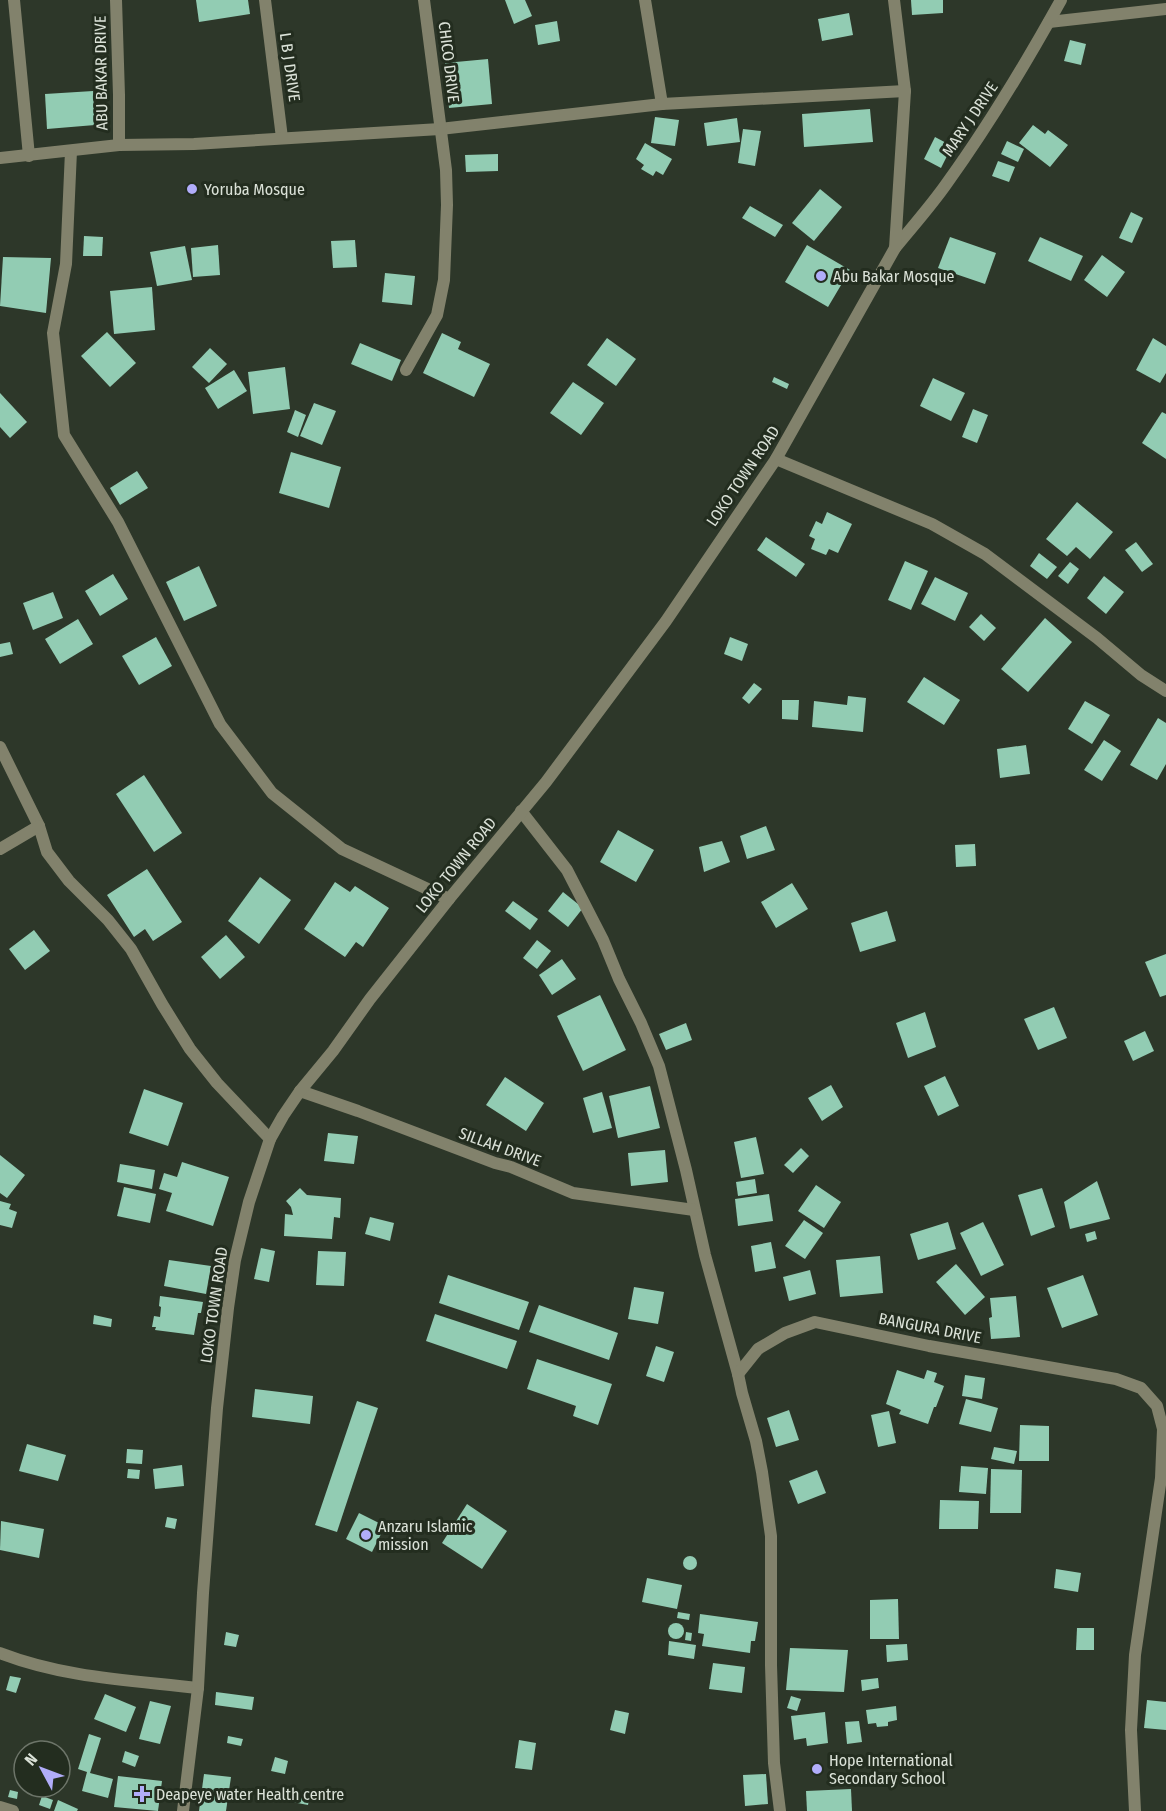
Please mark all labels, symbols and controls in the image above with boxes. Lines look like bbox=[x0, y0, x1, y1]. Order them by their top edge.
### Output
street label: ABU BAKAR DRIVE bbox=[91, 16, 111, 130]
street label: CHICO DRIVE bbox=[435, 20, 463, 104]
street label: L B J DRIVE bbox=[276, 31, 304, 103]
street label: MARY J DRIVE bbox=[938, 78, 1002, 160]
place label: Yoruba Mosque bbox=[204, 180, 305, 199]
marker: Yoruba Mosque bbox=[185, 182, 199, 196]
place label: Abu Bakar Mosque bbox=[833, 267, 955, 286]
marker: Abu Bakar Mosque bbox=[814, 269, 828, 283]
street label: LOKO TOWN ROAD bbox=[702, 422, 784, 530]
street label: LOKO TOWN ROAD bbox=[412, 814, 500, 916]
street label: SILLAH DRIVE bbox=[456, 1123, 544, 1171]
street label: LOKO TOWN ROAD bbox=[196, 1246, 232, 1364]
street label: BANGURA DRIVE bbox=[877, 1309, 983, 1347]
place label: Anzaru Islamic mission bbox=[378, 1517, 473, 1554]
marker: Anzaru Islamic mission bbox=[359, 1528, 373, 1542]
north arrow bbox=[12, 1739, 72, 1799]
text: N bbox=[21, 1750, 41, 1769]
place label: Hope International Secondary School bbox=[829, 1751, 953, 1788]
marker: Hope International Secondary School bbox=[810, 1762, 824, 1776]
marker: Deapeye water Health centre bbox=[133, 1785, 151, 1803]
place label: Deapeye water Health centre bbox=[156, 1785, 344, 1804]

